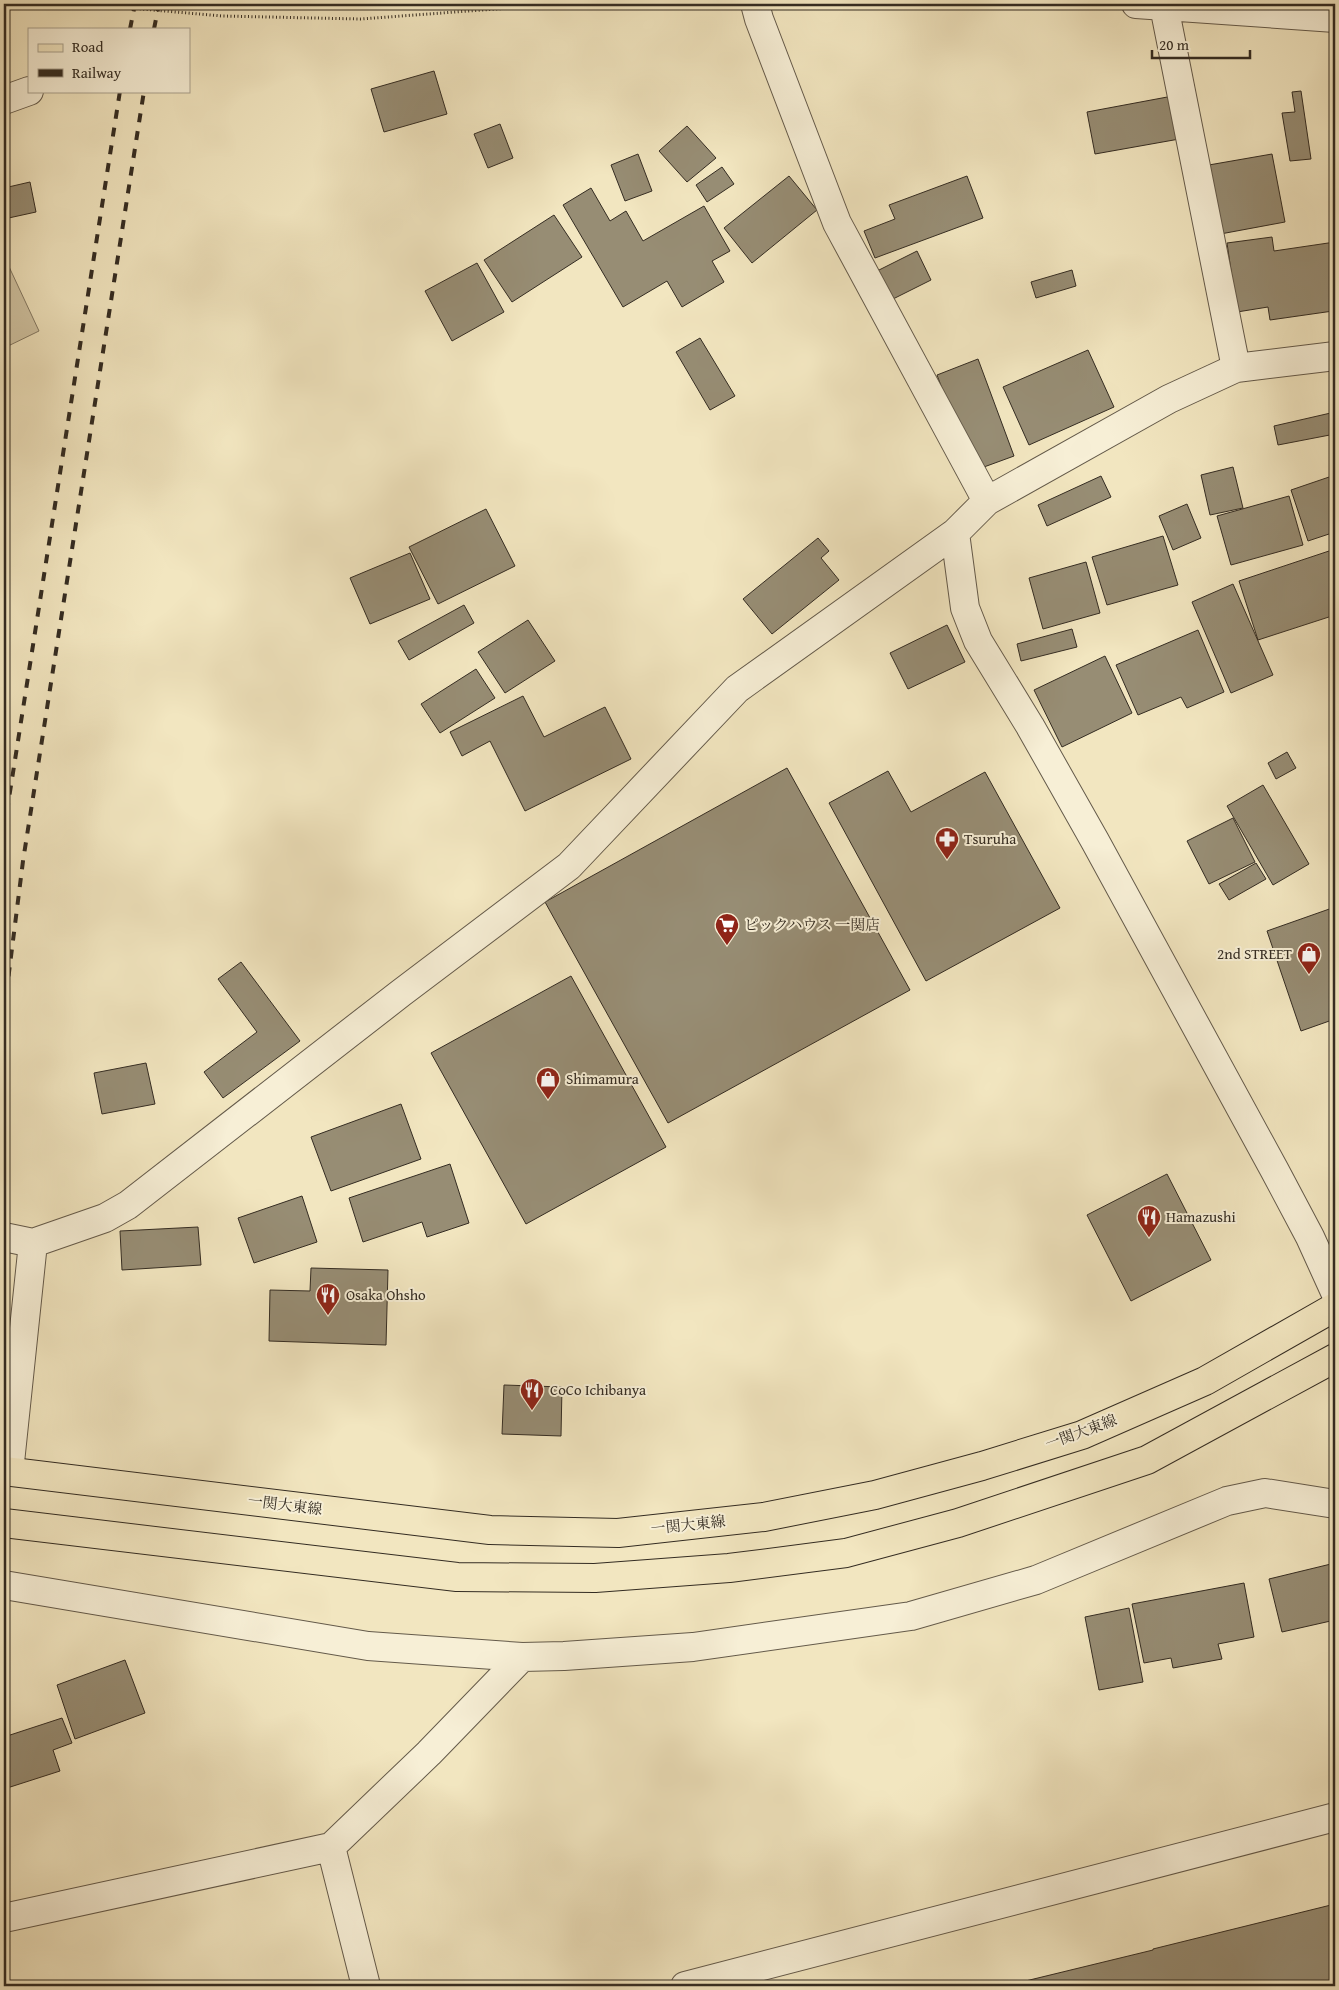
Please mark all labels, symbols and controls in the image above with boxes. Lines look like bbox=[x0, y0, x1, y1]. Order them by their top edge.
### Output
legend bbox=[28, 28, 190, 92]
scale bar bbox=[1152, 28, 1249, 60]
text: 20 m bbox=[1159, 34, 1190, 55]
text: Road bbox=[72, 36, 103, 57]
text: Railway bbox=[72, 62, 122, 83]
pharmacy icon: Tsuruha bbox=[934, 826, 960, 860]
place label: Tsuruha bbox=[964, 828, 1016, 849]
supermarket icon: ピックハウス 一関店 bbox=[714, 912, 740, 946]
place label: ピックハウス 一関店 bbox=[744, 914, 880, 935]
shop icon: 2nd STREET bbox=[1296, 941, 1322, 975]
place label: 2nd STREET bbox=[1217, 943, 1293, 964]
shop icon: Shimamura bbox=[535, 1066, 561, 1100]
place label: Shimamura bbox=[566, 1068, 639, 1089]
restaurant icon: Hamazushi bbox=[1136, 1204, 1162, 1238]
place label: Hamazushi bbox=[1166, 1206, 1236, 1227]
restaurant icon: Osaka Ohsho bbox=[315, 1282, 341, 1316]
place label: Osaka Ohsho bbox=[346, 1284, 426, 1305]
restaurant icon: CoCo Ichibanya bbox=[519, 1377, 545, 1411]
place label: CoCo Ichibanya bbox=[550, 1379, 646, 1400]
street label: 一関大東線 bbox=[1042, 1409, 1120, 1454]
street label: 一関大東線 bbox=[247, 1490, 324, 1519]
street label: 一関大東線 bbox=[650, 1510, 726, 1539]

